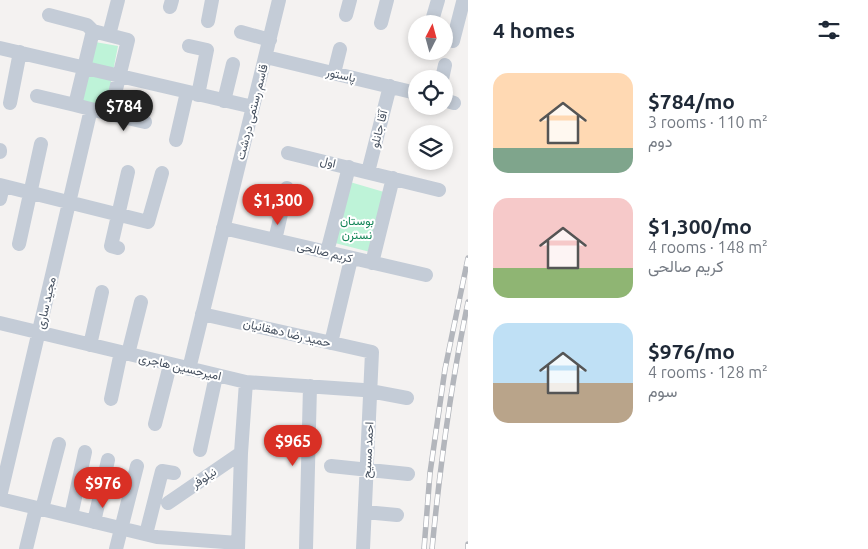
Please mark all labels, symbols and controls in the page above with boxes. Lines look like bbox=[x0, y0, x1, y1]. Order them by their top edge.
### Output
north arrow bbox=[408, 15, 452, 60]
map controls bbox=[408, 15, 453, 170]
icon: filters bbox=[815, 16, 843, 44]
text: 4 homes bbox=[493, 18, 575, 42]
street label: قاسم رستمی دردشت bbox=[233, 63, 272, 162]
street label: پاستور bbox=[324, 65, 357, 86]
button: locate bbox=[408, 70, 453, 115]
text: $784/mo bbox=[648, 89, 735, 113]
pin: $784 bbox=[94, 90, 154, 132]
icon: home bbox=[533, 93, 593, 153]
text: $784 bbox=[106, 97, 142, 115]
street label: آقا جانلو bbox=[368, 108, 392, 150]
text: 3 rooms · 110 m² bbox=[648, 113, 768, 131]
button: layers bbox=[408, 125, 453, 170]
text: دوم bbox=[648, 132, 672, 150]
street label: اول bbox=[319, 153, 337, 172]
pin: $1,300 bbox=[237, 184, 319, 226]
text: $1,300 bbox=[253, 191, 303, 209]
park label: بوستان نسترن bbox=[340, 214, 374, 243]
text: $1,300/mo bbox=[648, 214, 752, 238]
icon: home bbox=[533, 218, 593, 278]
street label: کریم صالحی bbox=[296, 238, 354, 267]
text: 4 rooms · 148 m² bbox=[648, 238, 768, 256]
text: کریم صالحی bbox=[648, 257, 724, 275]
street label: مجید ساری bbox=[33, 275, 60, 331]
street label: حمید رضا دهقانیان bbox=[241, 316, 332, 351]
text: $976/mo bbox=[648, 339, 735, 363]
icon: home bbox=[533, 343, 593, 403]
street label: امیرحسین هاجری bbox=[137, 351, 223, 384]
text: 4 rooms · 128 m² bbox=[648, 363, 768, 381]
text: سوم bbox=[648, 382, 677, 400]
street label: احمد مسیح bbox=[360, 421, 378, 479]
pin: $965 bbox=[263, 424, 323, 467]
text: $965 bbox=[275, 432, 311, 450]
street label: نیلوفر bbox=[188, 465, 220, 493]
pin: $976 bbox=[73, 466, 133, 509]
text: $976 bbox=[85, 474, 121, 492]

